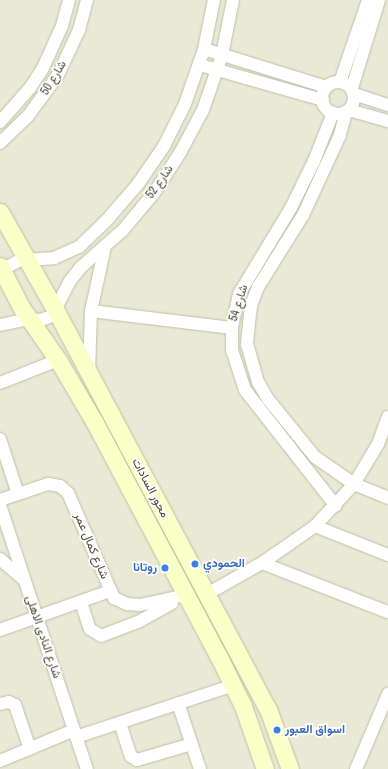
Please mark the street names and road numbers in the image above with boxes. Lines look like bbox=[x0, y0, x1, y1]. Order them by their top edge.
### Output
street label: شارع 50 bbox=[38, 58, 70, 98]
street label: شارع 52 bbox=[143, 162, 177, 202]
street label: شارع 54 bbox=[227, 283, 251, 323]
street label: محور السادات bbox=[128, 456, 172, 520]
street label: شارع كمال عمر bbox=[71, 511, 111, 581]
street label: شارع النادى الاهلى bbox=[22, 594, 64, 680]

